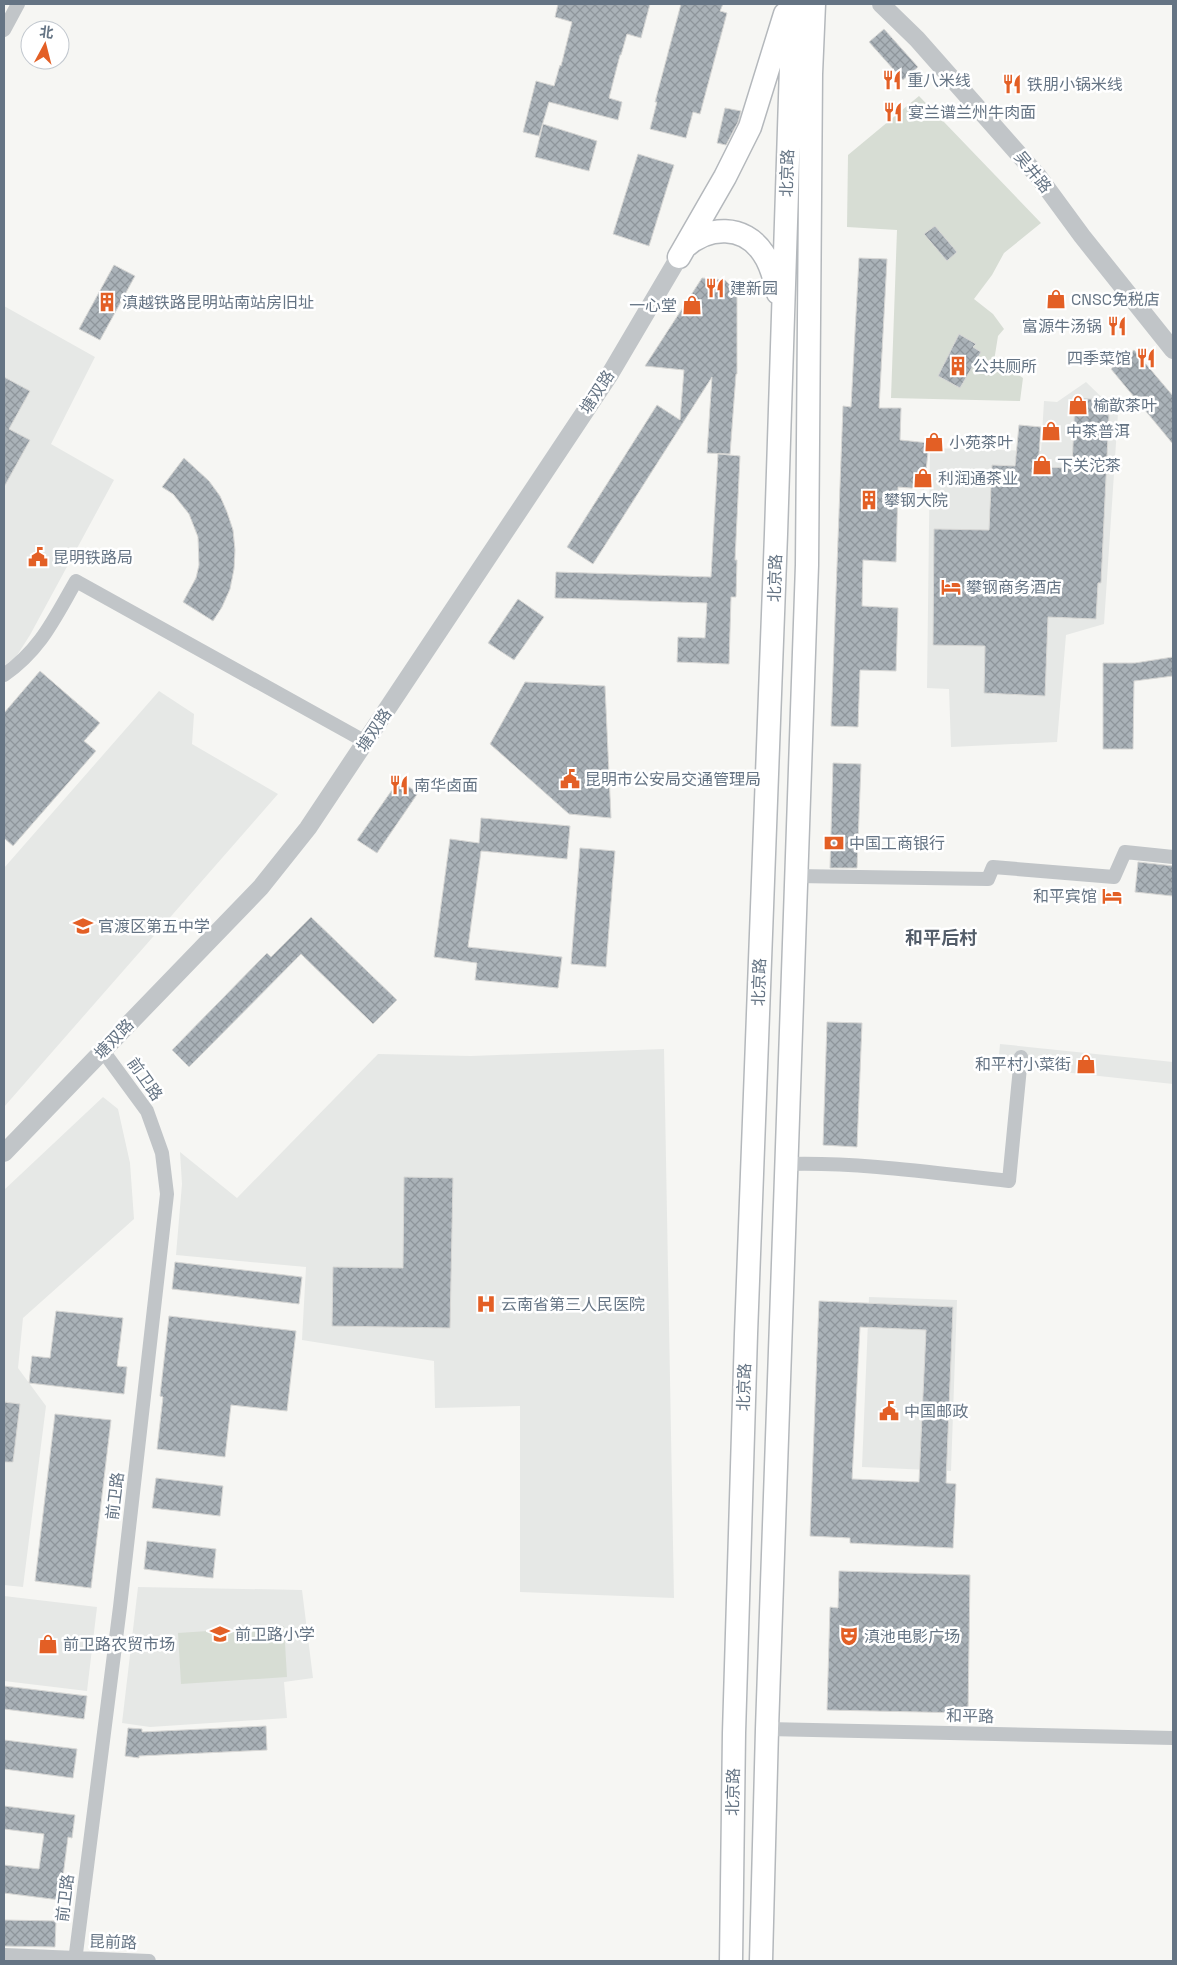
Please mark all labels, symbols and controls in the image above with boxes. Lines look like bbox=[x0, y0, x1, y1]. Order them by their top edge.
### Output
north arrow bbox=[20, 20, 70, 70]
text: 北 bbox=[39, 22, 55, 42]
restaurant icon: 重八米线 bbox=[881, 69, 903, 91]
place label: 重八米线 bbox=[907, 70, 971, 91]
restaurant icon: 铁朋小锅米线 bbox=[1001, 73, 1023, 95]
place label: 铁朋小锅米线 bbox=[1027, 74, 1123, 95]
restaurant icon: 宴兰谱兰州牛肉面 bbox=[882, 101, 904, 123]
place label: 宴兰谱兰州牛肉面 bbox=[908, 102, 1036, 123]
street label: 吴井路 bbox=[1010, 147, 1056, 197]
street label: 北京路 bbox=[776, 149, 798, 197]
restaurant icon: 建新园 bbox=[704, 277, 726, 299]
place label: 建新园 bbox=[730, 278, 778, 299]
shop icon: CNSC免税店 bbox=[1045, 288, 1067, 310]
place label: CNSC免税店 bbox=[1071, 289, 1160, 310]
building icon: 滇越铁路昆明站南站房旧址 bbox=[96, 291, 118, 313]
place label: 滇越铁路昆明站南站房旧址 bbox=[122, 292, 314, 313]
shop icon: 一心堂 bbox=[681, 294, 703, 316]
place label: 一心堂 bbox=[629, 295, 677, 316]
restaurant icon: 富源牛汤锅 bbox=[1106, 315, 1128, 337]
place label: 富源牛汤锅 bbox=[1022, 316, 1102, 337]
restaurant icon: 四季菜馆 bbox=[1135, 347, 1157, 369]
place label: 四季菜馆 bbox=[1067, 348, 1131, 369]
building icon: 公共厕所 bbox=[947, 355, 969, 377]
place label: 公共厕所 bbox=[973, 356, 1037, 377]
street label: 塘双路 bbox=[575, 366, 619, 418]
shop icon: 榆歆茶叶 bbox=[1067, 394, 1089, 416]
place label: 榆歆茶叶 bbox=[1093, 395, 1157, 416]
shop icon: 中茶普洱 bbox=[1040, 420, 1062, 442]
place label: 中茶普洱 bbox=[1066, 421, 1130, 442]
shop icon: 小苑茶叶 bbox=[923, 431, 945, 453]
place label: 小苑茶叶 bbox=[949, 432, 1013, 453]
shop icon: 下关沱茶 bbox=[1031, 454, 1053, 476]
place label: 下关沱茶 bbox=[1057, 455, 1121, 476]
shop icon: 利润通茶业 bbox=[912, 467, 934, 489]
place label: 利润通茶业 bbox=[938, 468, 1018, 489]
building icon: 攀钢大院 bbox=[858, 489, 880, 511]
place label: 攀钢大院 bbox=[884, 490, 948, 511]
public building icon: 昆明铁路局 bbox=[27, 546, 49, 568]
place label: 昆明铁路局 bbox=[53, 547, 133, 568]
street label: 北京路 bbox=[764, 554, 786, 602]
hotel icon: 攀钢商务酒店 bbox=[940, 576, 962, 598]
place label: 攀钢商务酒店 bbox=[966, 577, 1062, 598]
street label: 塘双路 bbox=[352, 704, 396, 756]
public building icon: 昆明市公安局交通管理局 bbox=[559, 768, 581, 790]
place label: 昆明市公安局交通管理局 bbox=[585, 769, 761, 790]
restaurant icon: 南华卤面 bbox=[388, 774, 410, 796]
place label: 南华卤面 bbox=[414, 775, 478, 796]
bank icon: 中国工商银行 bbox=[823, 832, 845, 854]
place label: 中国工商银行 bbox=[849, 833, 945, 854]
hotel icon: 和平宾馆 bbox=[1101, 885, 1123, 907]
place label: 和平宾馆 bbox=[1033, 886, 1097, 907]
school or university icon: 官渡区第五中学 bbox=[72, 915, 94, 937]
place label: 官渡区第五中学 bbox=[98, 916, 210, 937]
district label: 和平后村 bbox=[905, 926, 977, 949]
street label: 北京路 bbox=[748, 958, 770, 1006]
street label: 塘双路 bbox=[90, 1014, 138, 1064]
street label: 前卫路 bbox=[123, 1053, 167, 1105]
shop icon: 和平村小菜街 bbox=[1075, 1053, 1097, 1075]
place label: 和平村小菜街 bbox=[975, 1054, 1071, 1075]
hospital icon: 云南省第三人民医院 bbox=[475, 1293, 497, 1315]
place label: 云南省第三人民医院 bbox=[501, 1294, 645, 1315]
street label: 北京路 bbox=[733, 1363, 755, 1411]
public building icon: 中国邮政 bbox=[878, 1400, 900, 1422]
place label: 中国邮政 bbox=[904, 1401, 968, 1422]
street label: 前卫路 bbox=[102, 1471, 128, 1521]
school or university icon: 前卫路小学 bbox=[209, 1623, 231, 1645]
place label: 前卫路小学 bbox=[235, 1624, 315, 1645]
theatre icon: 滇池电影广场 bbox=[838, 1625, 860, 1647]
place label: 滇池电影广场 bbox=[864, 1626, 960, 1647]
shop icon: 前卫路农贸市场 bbox=[37, 1633, 59, 1655]
place label: 前卫路农贸市场 bbox=[63, 1634, 175, 1655]
street label: 和平路 bbox=[946, 1705, 994, 1727]
street label: 北京路 bbox=[722, 1768, 744, 1816]
street label: 前卫路 bbox=[52, 1873, 78, 1923]
street label: 昆前路 bbox=[89, 1931, 137, 1953]

